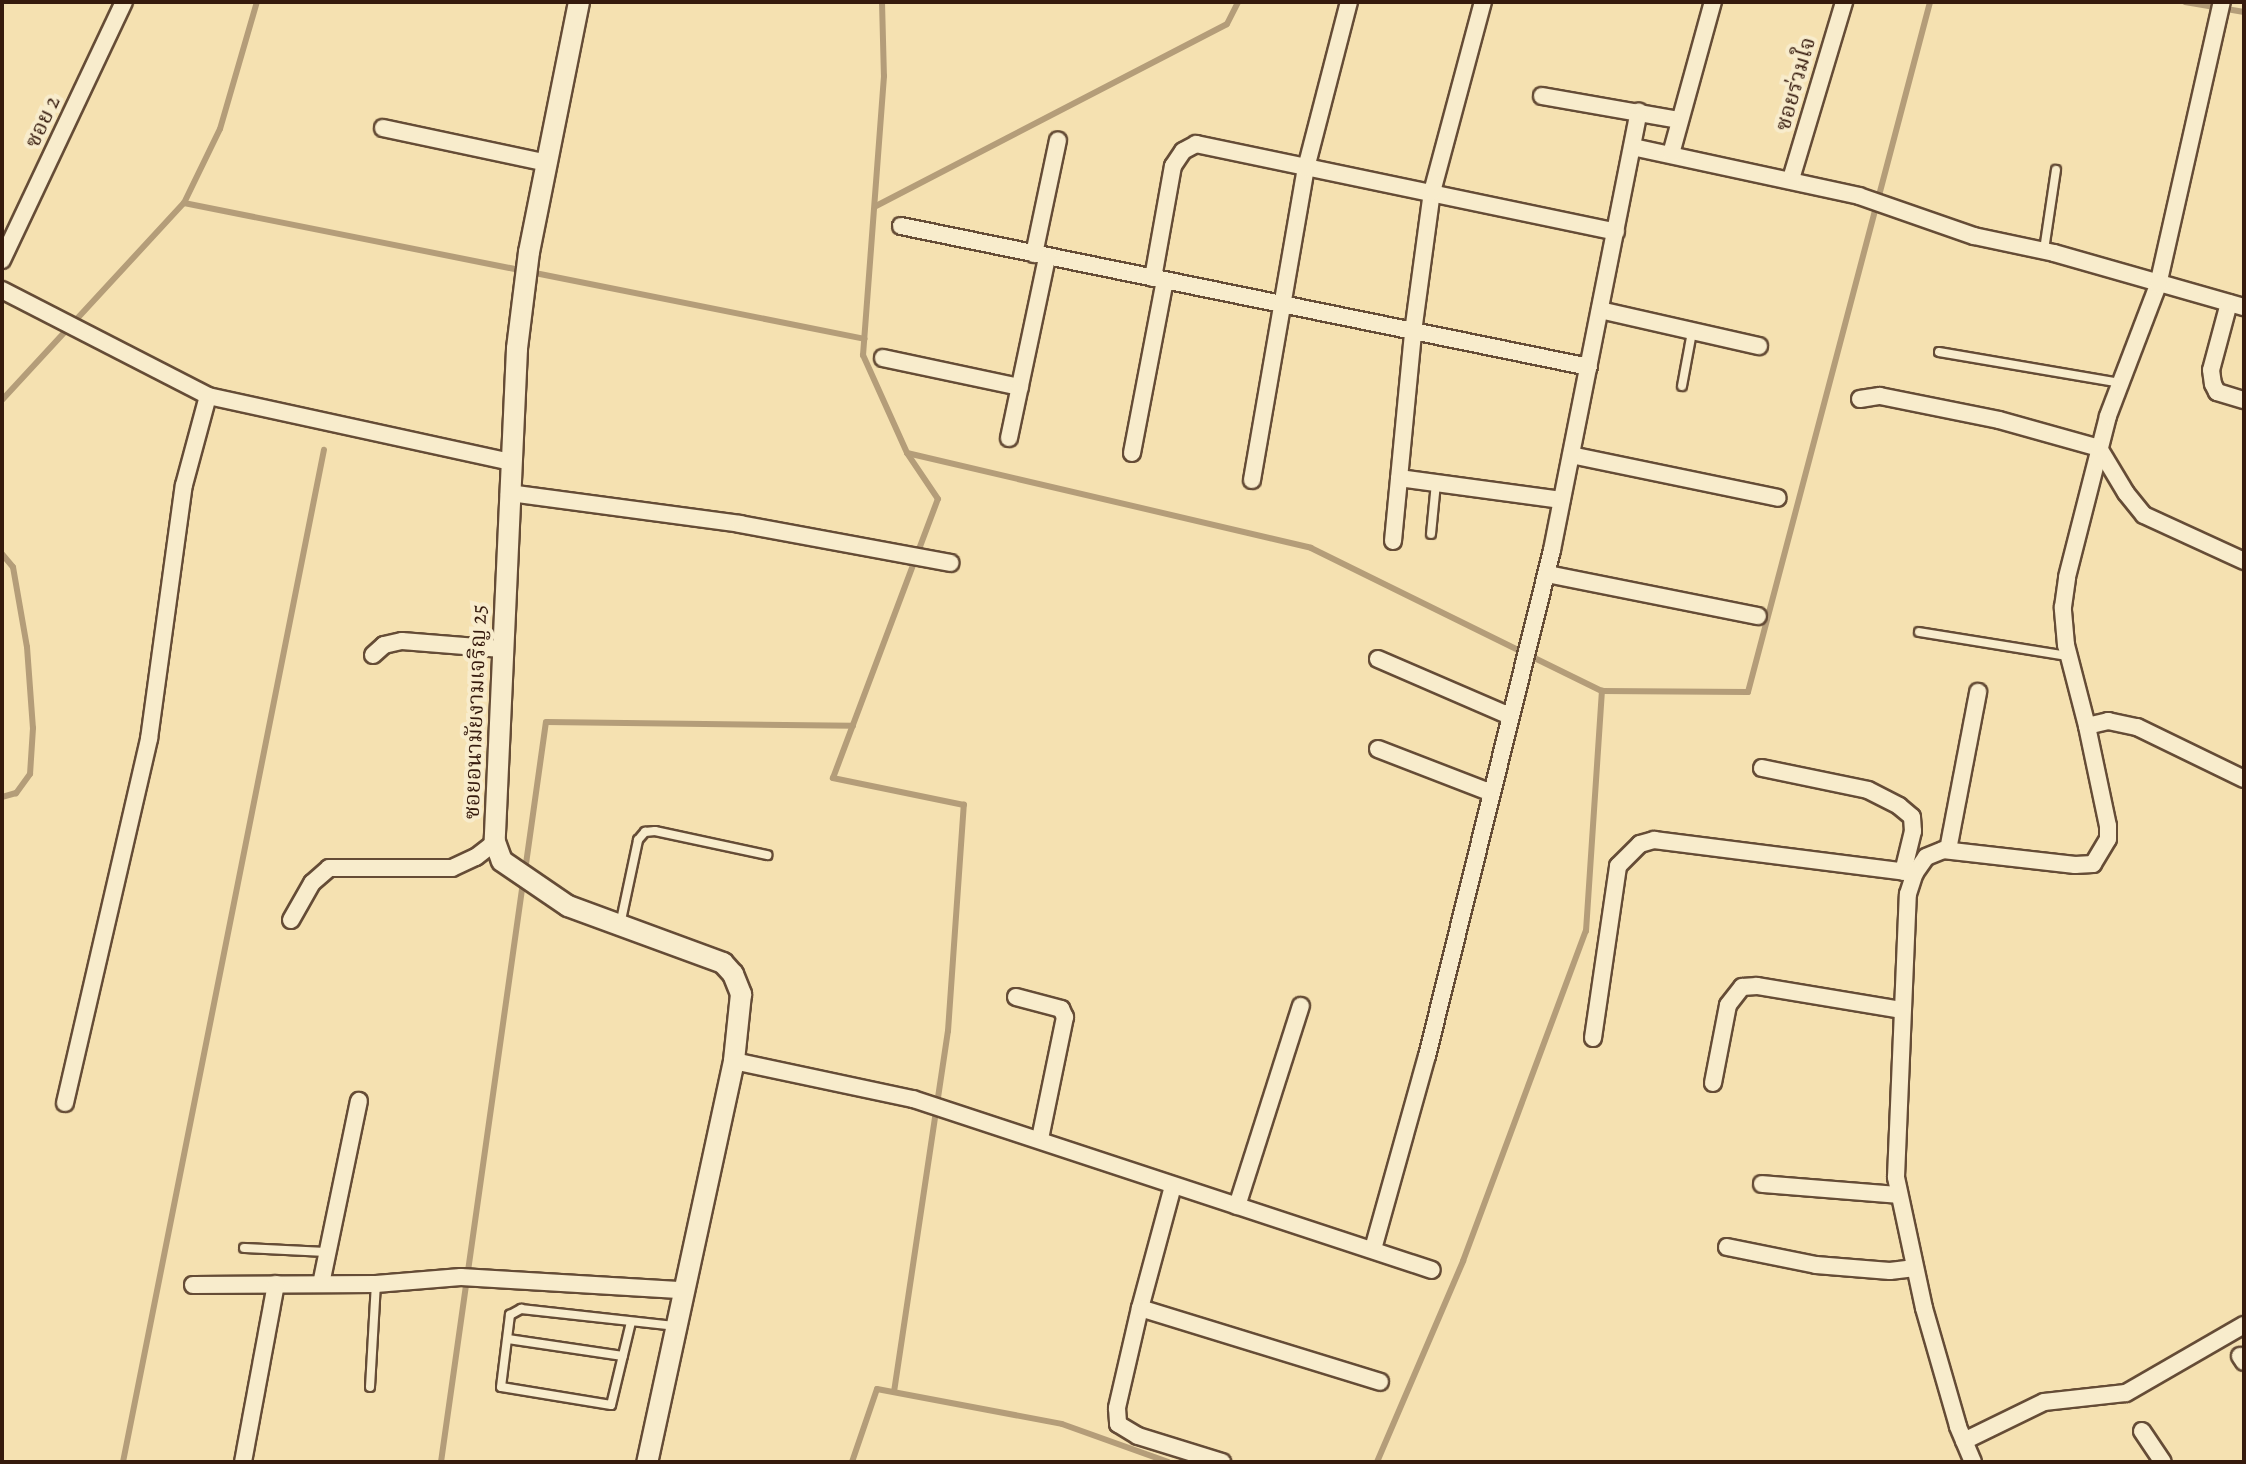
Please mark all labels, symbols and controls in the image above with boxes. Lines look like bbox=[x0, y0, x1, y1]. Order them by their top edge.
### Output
street label: ซอยร่วมใจ bbox=[1770, 34, 1822, 134]
street label: ซอย 2 bbox=[20, 92, 66, 152]
street label: ซอยอนามัยงามเจริญ 25 bbox=[459, 604, 493, 820]

